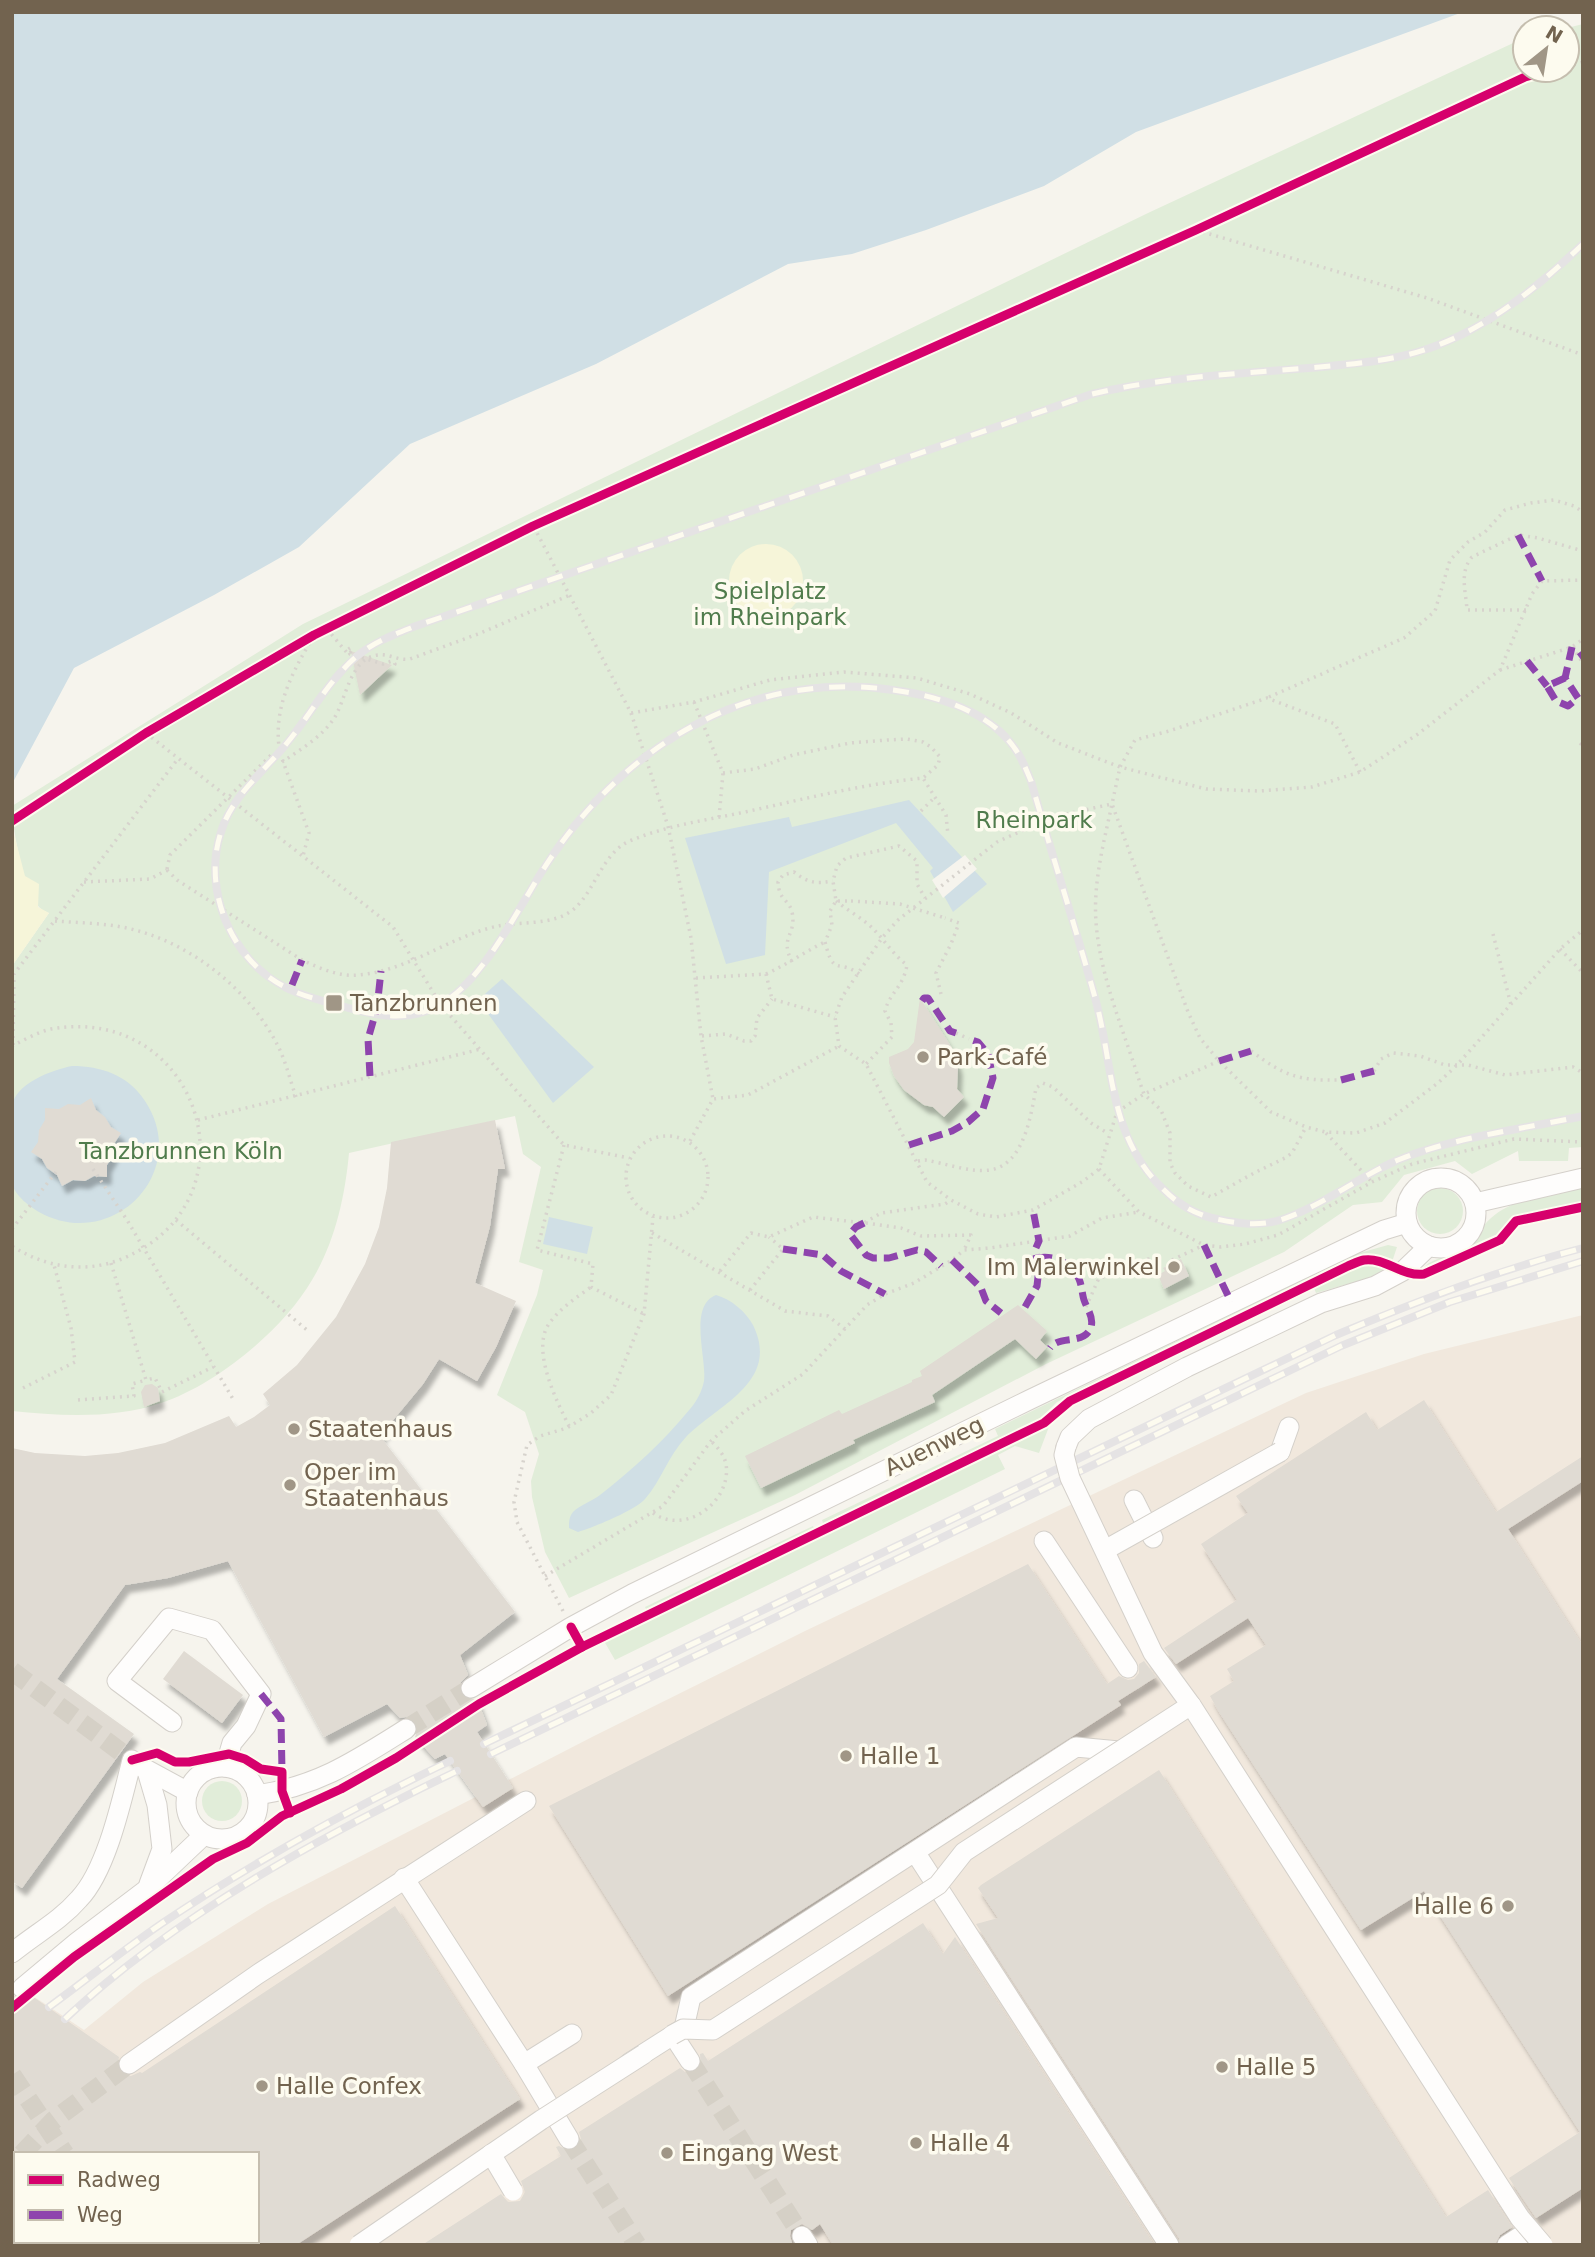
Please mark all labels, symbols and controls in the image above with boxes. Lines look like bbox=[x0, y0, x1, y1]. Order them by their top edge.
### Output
north arrow bbox=[1511, 14, 1581, 84]
text: N bbox=[1542, 21, 1567, 48]
park label: Spielplatz im Rheinpark bbox=[693, 578, 847, 630]
park label: Rheinpark bbox=[975, 807, 1093, 833]
place label: Tanzbrunnen bbox=[349, 990, 498, 1016]
marker: Tanzbrunnen bbox=[324, 993, 344, 1013]
place label: Park-Café bbox=[937, 1044, 1047, 1070]
marker: Park-Café bbox=[915, 1049, 931, 1065]
park label: Tanzbrunnen Köln bbox=[78, 1138, 283, 1164]
place label: Im Malerwinkel bbox=[987, 1254, 1160, 1280]
marker: Im Malerwinkel bbox=[1166, 1259, 1182, 1275]
street label: Auenweg bbox=[880, 1411, 988, 1481]
place label: Staatenhaus bbox=[308, 1416, 453, 1442]
marker: Staatenhaus bbox=[286, 1421, 302, 1437]
place label: Oper im Staatenhaus bbox=[304, 1459, 449, 1511]
marker: Oper im Staatenhaus bbox=[282, 1477, 298, 1493]
place label: Halle 1 bbox=[860, 1743, 940, 1769]
marker: Halle 1 bbox=[838, 1748, 854, 1764]
place label: Halle 6 bbox=[1414, 1893, 1494, 1919]
marker: Halle 6 bbox=[1500, 1898, 1516, 1914]
place label: Halle 5 bbox=[1236, 2054, 1316, 2080]
marker: Halle 5 bbox=[1214, 2059, 1230, 2075]
place label: Halle Confex bbox=[276, 2073, 422, 2099]
marker: Halle Confex bbox=[254, 2078, 270, 2094]
place label: Halle 4 bbox=[930, 2130, 1010, 2156]
marker: Halle 4 bbox=[908, 2135, 924, 2151]
place label: Eingang West bbox=[681, 2140, 838, 2166]
marker: Eingang West bbox=[659, 2145, 675, 2161]
legend bbox=[14, 2152, 259, 2243]
text: Radweg bbox=[77, 2168, 161, 2192]
text: Weg bbox=[77, 2203, 123, 2227]

